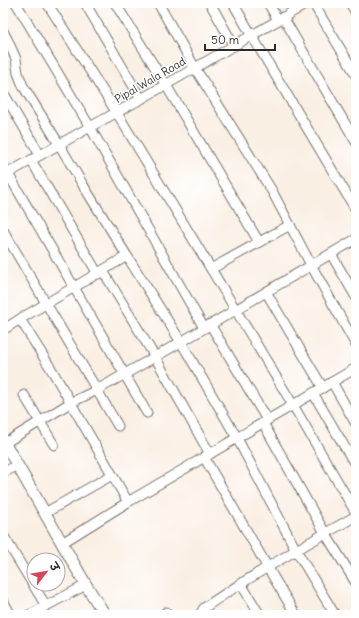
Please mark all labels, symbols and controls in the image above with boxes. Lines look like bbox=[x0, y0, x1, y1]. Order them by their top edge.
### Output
scale bar bbox=[205, 26, 275, 52]
text: 50 m bbox=[211, 32, 240, 47]
street label: Pipal Wala Road bbox=[112, 54, 189, 106]
north arrow bbox=[26, 552, 66, 592]
text: उ bbox=[46, 559, 63, 575]

